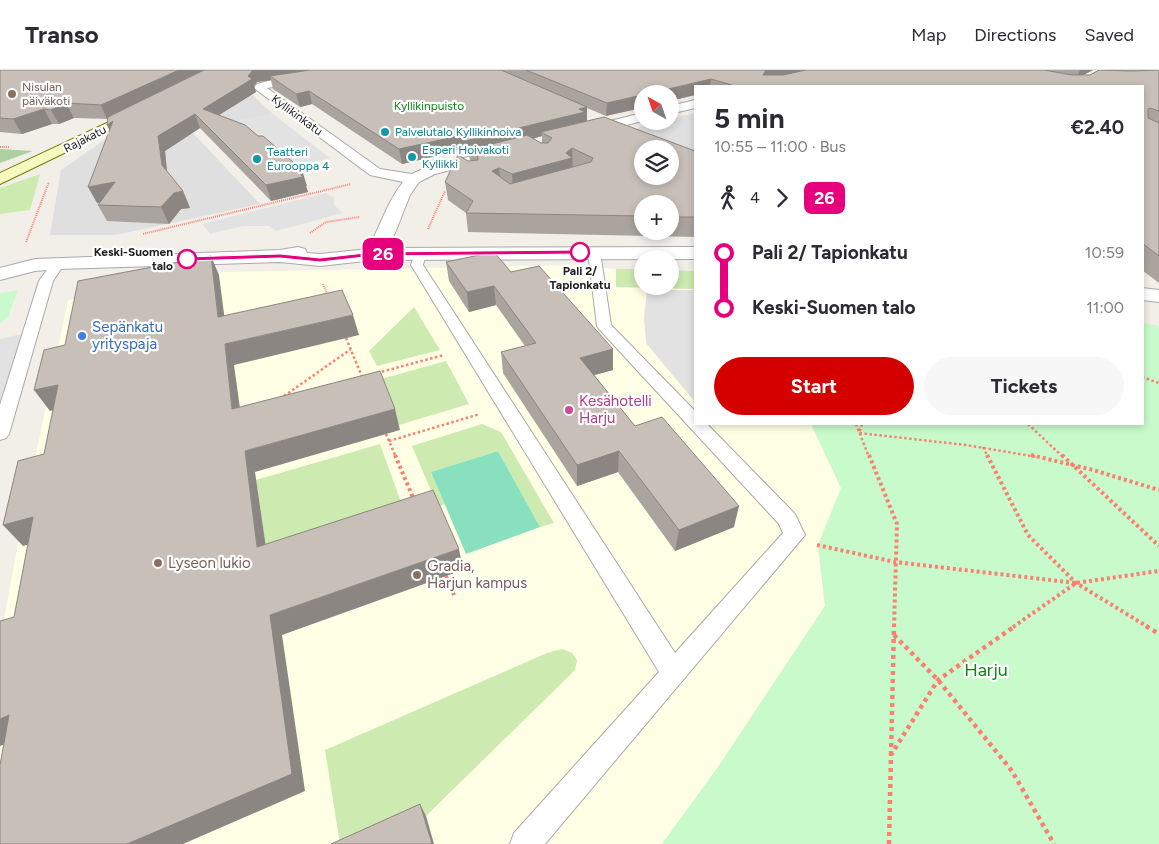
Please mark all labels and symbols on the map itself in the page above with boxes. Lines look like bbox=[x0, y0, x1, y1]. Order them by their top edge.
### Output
place label: Nisulan päiväkoti bbox=[22, 80, 70, 108]
north arrow bbox=[634, 85, 679, 130]
marker: Nisulan päiväkoti bbox=[6, 88, 18, 100]
street label: Kyllikinkatu bbox=[269, 92, 325, 138]
park label: Kyllikinpuisto bbox=[394, 99, 464, 113]
street label: Rajakatu bbox=[61, 122, 109, 156]
place label: Palvelutalo Kyllikinhoiva bbox=[395, 125, 521, 139]
marker: Palvelutalo Kyllikinhoiva bbox=[379, 126, 391, 138]
place label: Esperi Hoivakoti Kyllikki bbox=[422, 143, 509, 171]
place label: Teatteri Eurooppa 4 bbox=[267, 145, 330, 173]
marker: Esperi Hoivakoti Kyllikki bbox=[406, 151, 418, 163]
marker: Teatteri Eurooppa 4 bbox=[251, 153, 263, 165]
line badge: 26 bbox=[360, 238, 406, 270]
marker: Pali 2/ Tapionkatu bbox=[570, 242, 590, 262]
place label: Keski-Suomen talo bbox=[94, 245, 173, 273]
marker: Keski-Suomen talo bbox=[177, 249, 197, 269]
place label: Pali 2/ Tapionkatu bbox=[550, 264, 611, 292]
place label: Sepänkatu yrityspaja bbox=[92, 318, 163, 353]
marker: Sepänkatu yrityspaja bbox=[76, 330, 88, 342]
place label: Kesähotelli Harju bbox=[579, 392, 652, 427]
marker: Kesähotelli Harju bbox=[563, 404, 575, 416]
place label: Lyseon lukio bbox=[168, 554, 251, 572]
marker: Lyseon lukio bbox=[152, 557, 164, 569]
place label: Gradia, Harjun kampus bbox=[427, 557, 527, 592]
marker: Gradia, Harjun kampus bbox=[411, 569, 423, 581]
park label: Harju bbox=[964, 659, 1008, 681]

